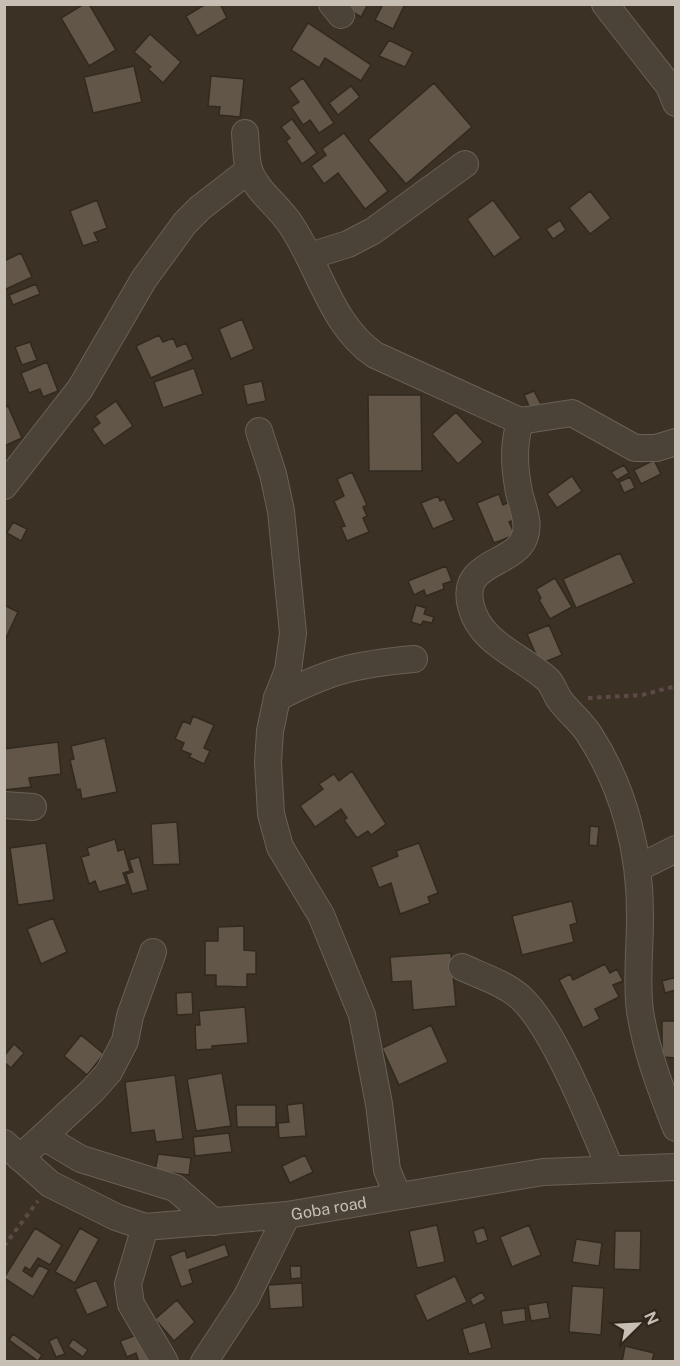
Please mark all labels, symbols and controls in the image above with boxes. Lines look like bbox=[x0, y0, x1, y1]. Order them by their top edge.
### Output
street label: Goba road bbox=[290, 1192, 368, 1224]
north arrow bbox=[608, 1294, 668, 1354]
text: N bbox=[640, 1309, 662, 1328]

